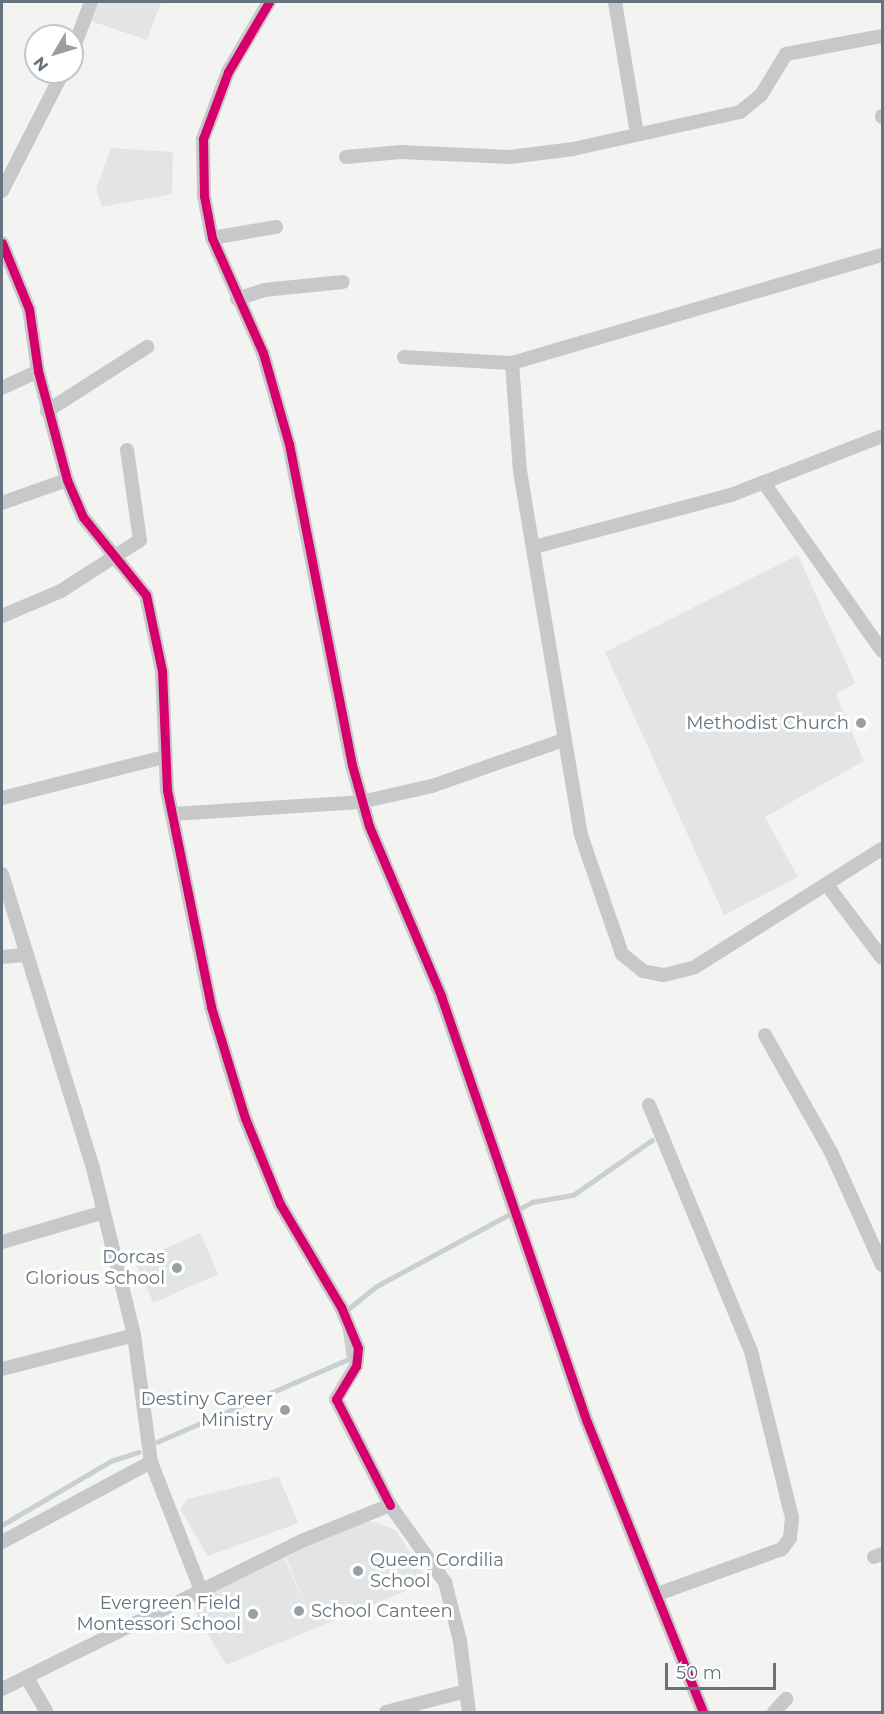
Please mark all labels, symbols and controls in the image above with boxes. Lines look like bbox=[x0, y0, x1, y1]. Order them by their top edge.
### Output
north arrow bbox=[24, 24, 84, 84]
text: N bbox=[30, 53, 52, 75]
place label: Methodist Church bbox=[686, 712, 849, 734]
marker: Methodist Church bbox=[854, 716, 868, 730]
place label: Dorcas Glorious School bbox=[26, 1247, 165, 1290]
marker: Dorcas Glorious School bbox=[170, 1261, 184, 1275]
place label: Destiny Career Ministry bbox=[141, 1389, 273, 1432]
marker: Destiny Career Ministry bbox=[278, 1403, 292, 1417]
place label: Queen Cordilia School bbox=[370, 1550, 504, 1592]
marker: Queen Cordilia School bbox=[351, 1564, 365, 1578]
place label: Evergreen Field Montessori School bbox=[76, 1593, 241, 1636]
place label: School Canteen bbox=[311, 1600, 453, 1622]
marker: School Canteen bbox=[292, 1604, 306, 1618]
marker: Evergreen Field Montessori School bbox=[246, 1607, 260, 1621]
scale bar bbox=[668, 1651, 779, 1689]
text: 50 m bbox=[676, 1662, 722, 1684]

